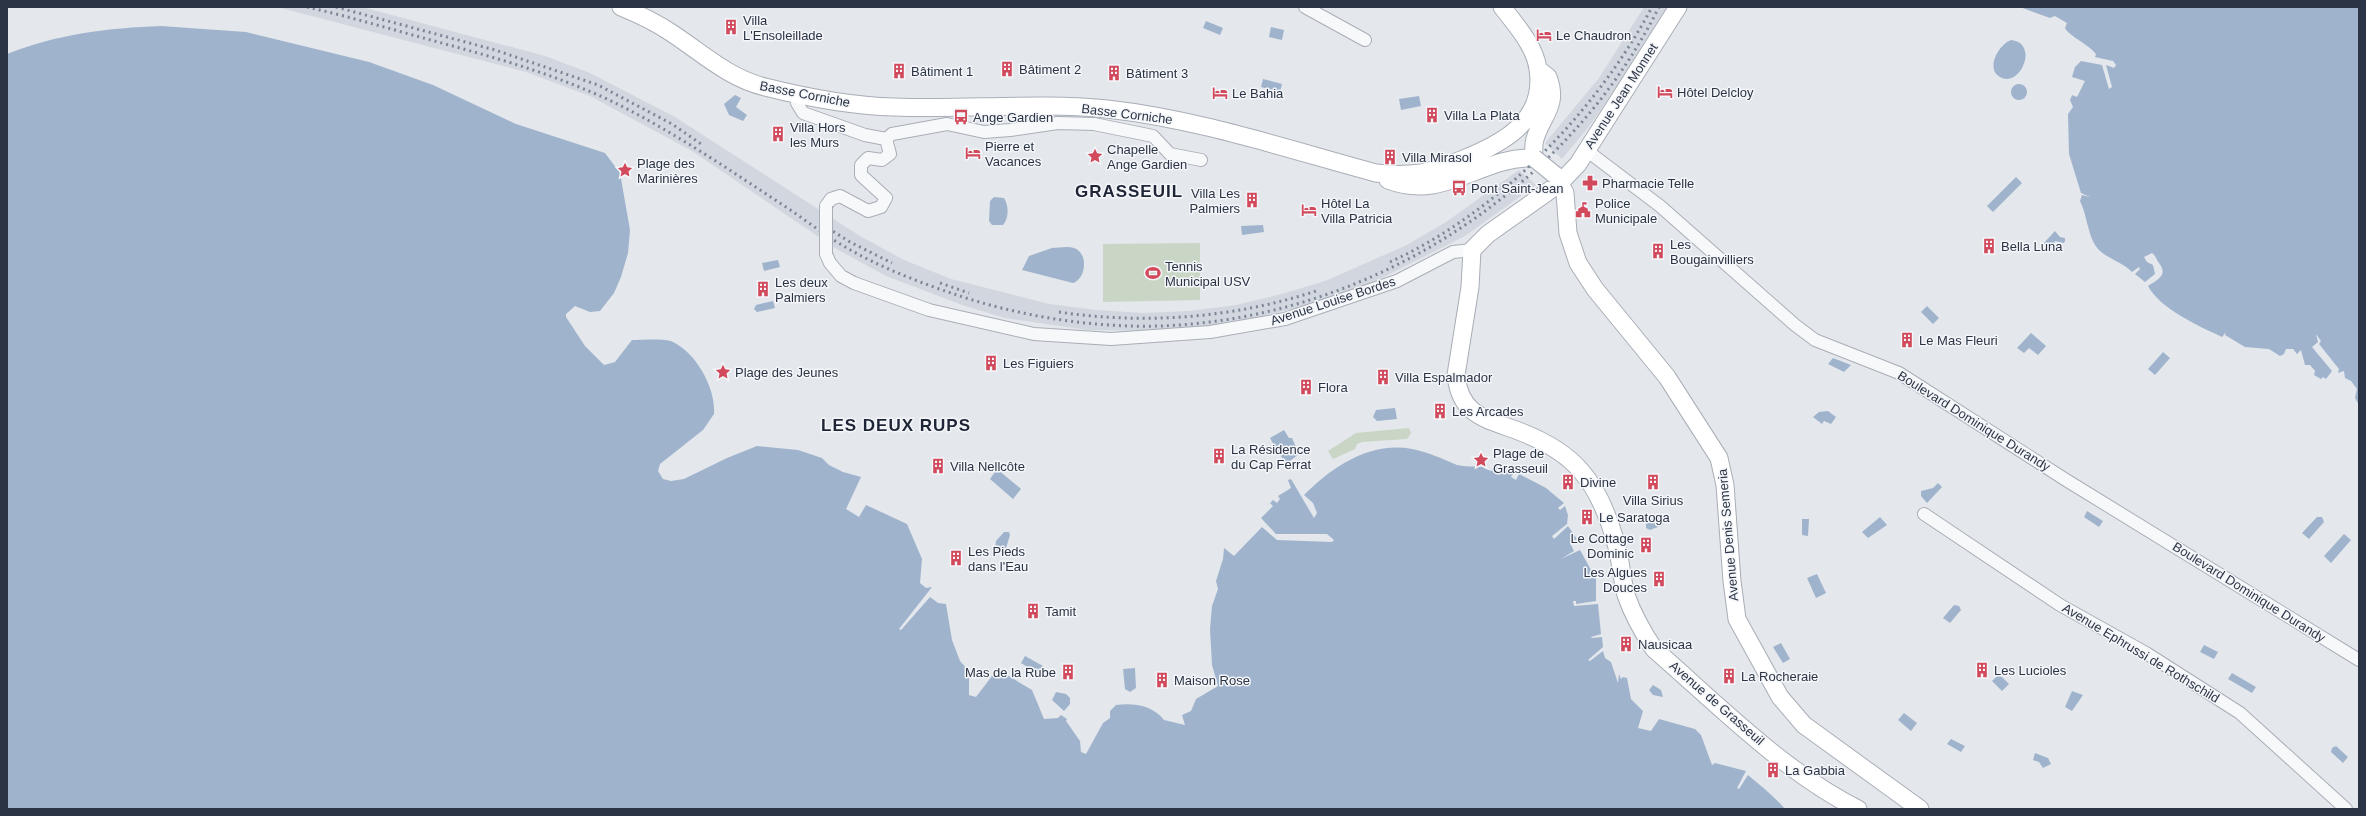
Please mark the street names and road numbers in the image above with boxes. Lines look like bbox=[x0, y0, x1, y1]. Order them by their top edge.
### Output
street label: Avenue Jean Monnet bbox=[1581, 40, 1661, 152]
street label: Basse Corniche bbox=[759, 78, 851, 110]
street label: Basse Corniche bbox=[1081, 101, 1173, 127]
street label: Avenue Louise Bordes bbox=[1269, 274, 1398, 328]
street label: Boulevard Dominique Durandy bbox=[1895, 368, 2053, 475]
street label: Avenue Denis Semeria bbox=[1715, 467, 1741, 602]
street label: Boulevard Dominique Durandy bbox=[2170, 539, 2328, 646]
street label: Avenue Ephrussi de Rothschild bbox=[2060, 600, 2222, 706]
street label: Avenue de Grasseuil bbox=[1667, 658, 1767, 748]

